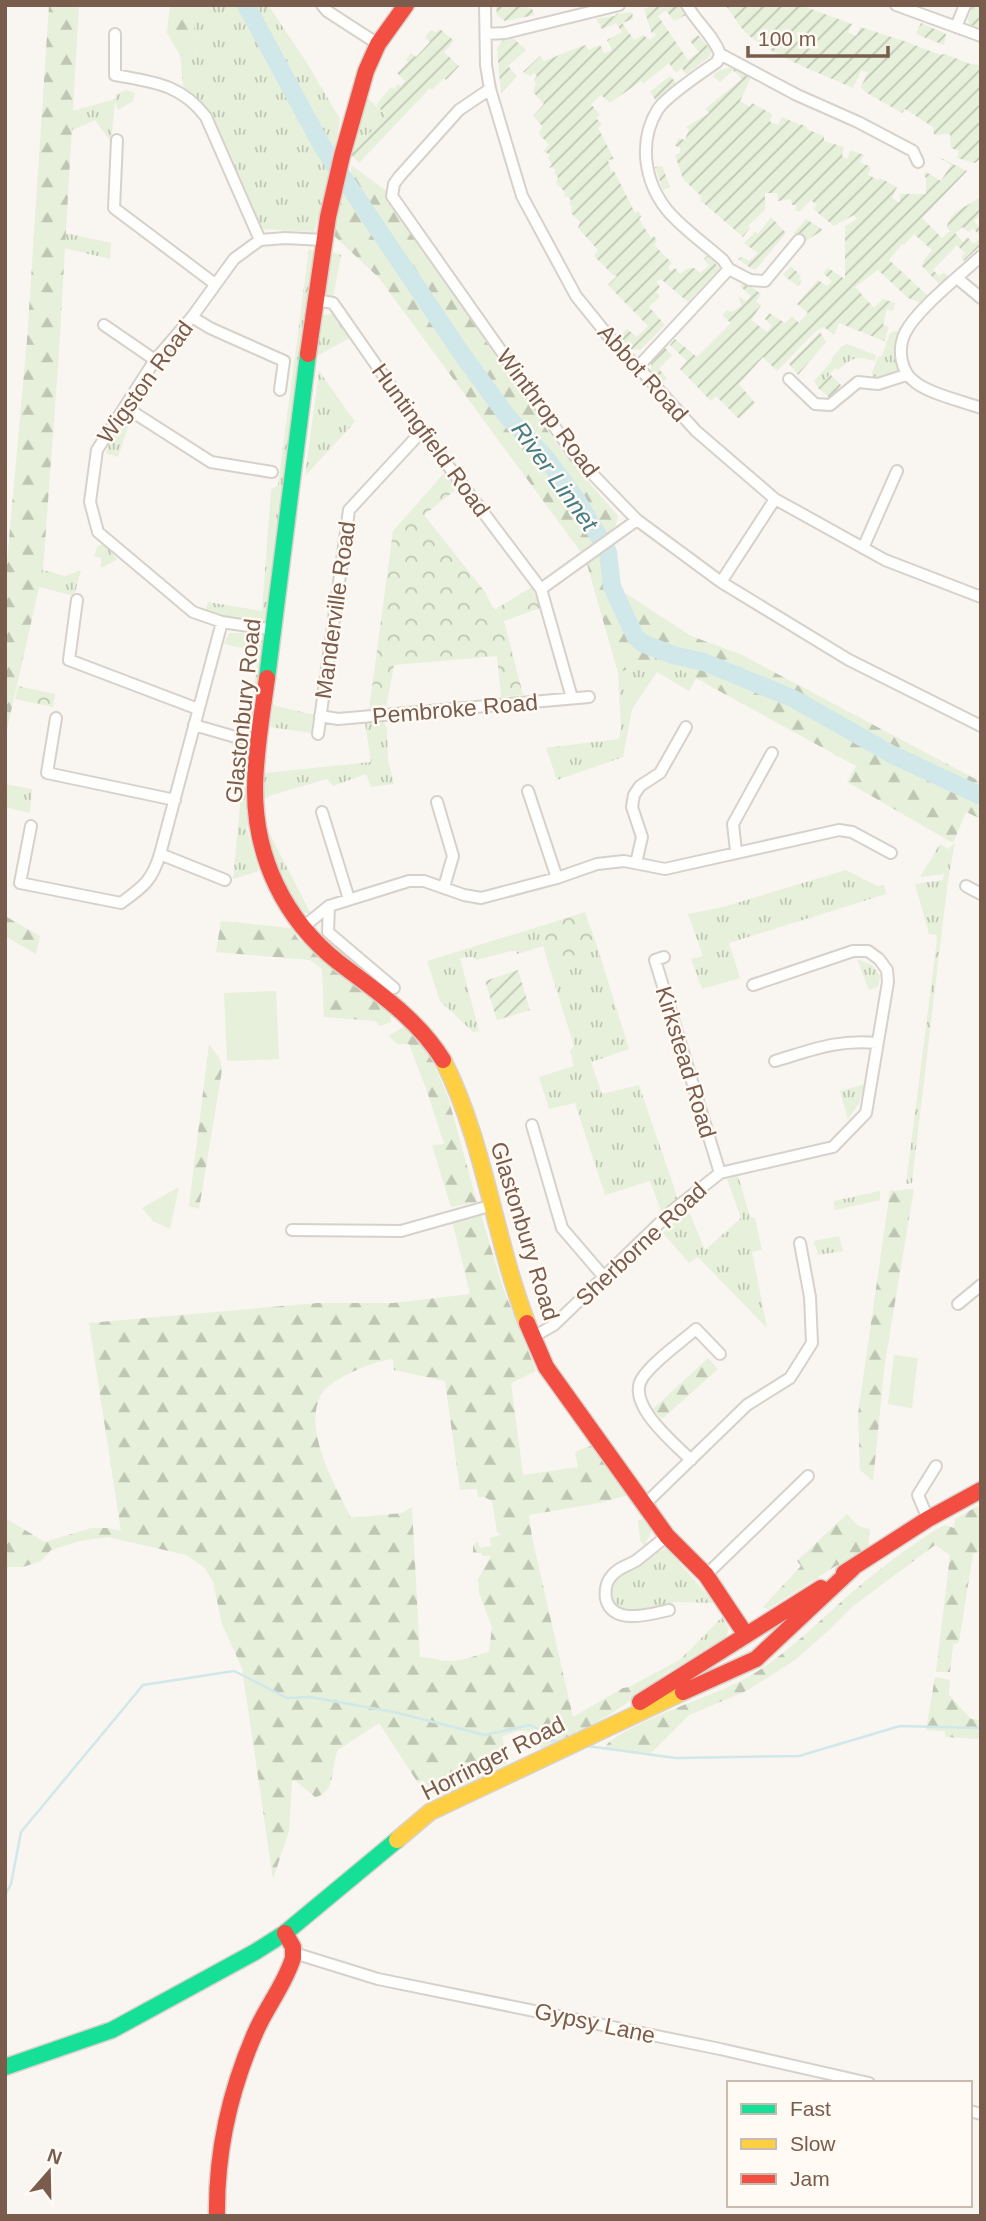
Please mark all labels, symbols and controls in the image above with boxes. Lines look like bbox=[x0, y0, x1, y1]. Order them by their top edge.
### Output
scale bar bbox=[748, 14, 888, 58]
text: 100 m bbox=[758, 27, 816, 50]
street label: Wigston Road bbox=[92, 316, 198, 448]
street label: Abbot Road bbox=[593, 319, 693, 427]
street label: Winthrop Road bbox=[491, 344, 605, 482]
street label: Huntingfield Road bbox=[367, 358, 495, 522]
water label: River Linnet bbox=[506, 416, 604, 537]
street label: Manderville Road bbox=[310, 520, 360, 700]
street label: Glastonbury Road bbox=[220, 617, 266, 805]
street label: Pembroke Road bbox=[371, 689, 539, 729]
street label: Kirkstead Road bbox=[651, 983, 721, 1141]
street label: Glastonbury Road bbox=[485, 1139, 565, 1323]
street label: Sherborne Road bbox=[570, 1177, 712, 1311]
street label: Horringer Road bbox=[417, 1711, 569, 1805]
street label: Gypsy Lane bbox=[532, 1998, 658, 2048]
legend bbox=[727, 2081, 972, 2207]
text: Fast bbox=[790, 2097, 831, 2120]
text: Slow bbox=[790, 2132, 836, 2155]
north arrow bbox=[14, 2137, 84, 2207]
text: N bbox=[45, 2144, 65, 2169]
text: Jam bbox=[790, 2167, 830, 2190]

